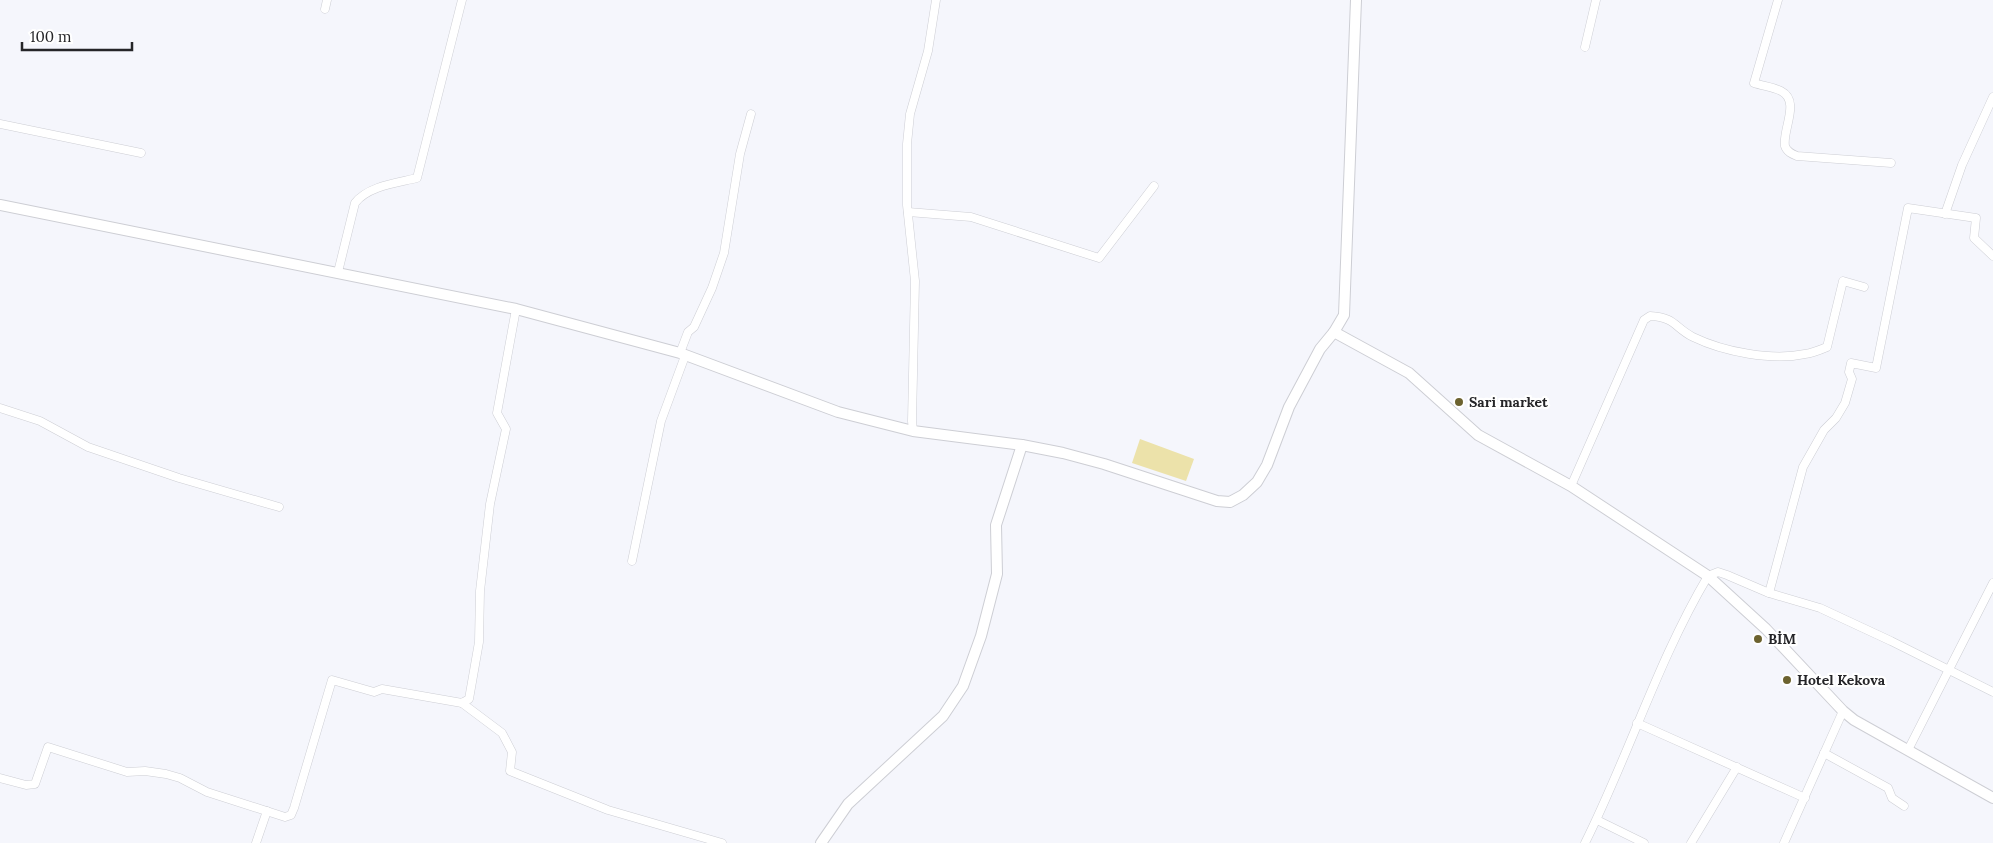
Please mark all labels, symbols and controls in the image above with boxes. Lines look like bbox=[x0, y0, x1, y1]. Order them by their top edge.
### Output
scale bar bbox=[22, 20, 132, 52]
text: 100 m bbox=[30, 27, 71, 46]
place label: Sari market bbox=[1469, 393, 1548, 411]
marker: Sari market bbox=[1453, 396, 1465, 408]
place label: BİM bbox=[1768, 630, 1797, 648]
marker: BİM bbox=[1752, 633, 1764, 645]
place label: Hotel Kekova bbox=[1797, 671, 1886, 689]
marker: Hotel Kekova bbox=[1781, 674, 1793, 686]

